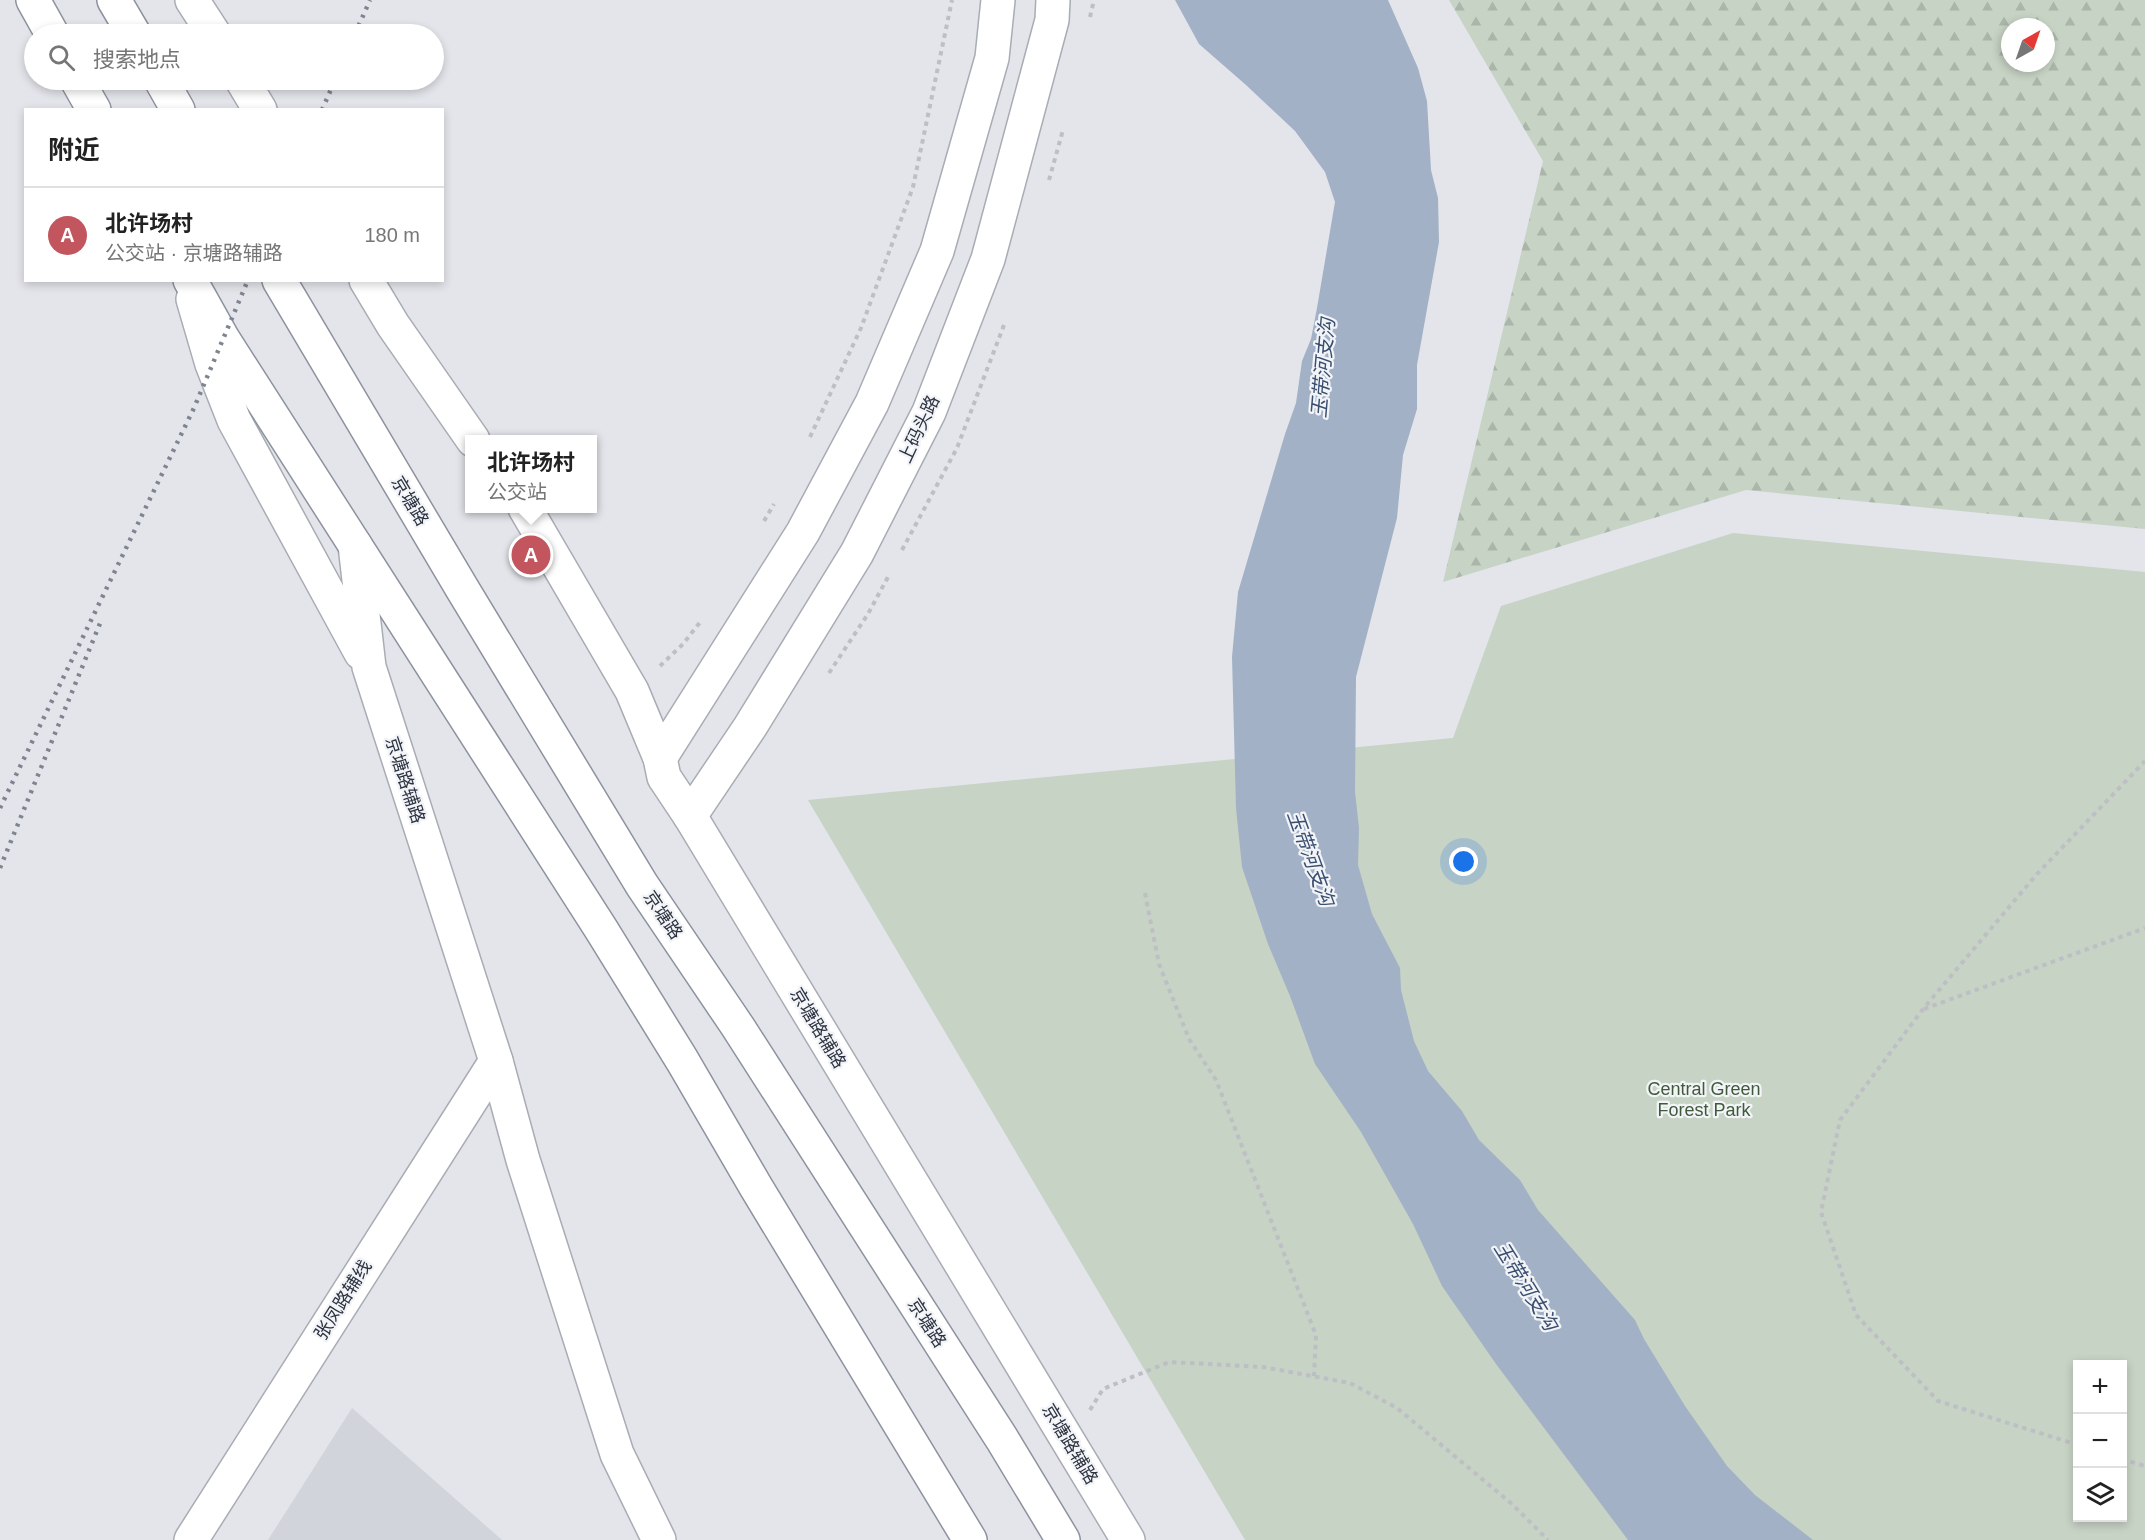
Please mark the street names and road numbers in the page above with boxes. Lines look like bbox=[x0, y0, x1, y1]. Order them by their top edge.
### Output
street label: 上码头路 bbox=[895, 392, 943, 466]
street label: 京塘路 bbox=[388, 473, 432, 529]
street label: 京塘路辅路 bbox=[382, 734, 428, 826]
street label: 京塘路 bbox=[640, 887, 686, 943]
street label: 京塘路辅路 bbox=[786, 984, 850, 1072]
street label: 张凤路辅线 bbox=[311, 1257, 375, 1343]
street label: 京塘路 bbox=[904, 1295, 950, 1351]
street label: 京塘路辅路 bbox=[1038, 1400, 1102, 1488]

